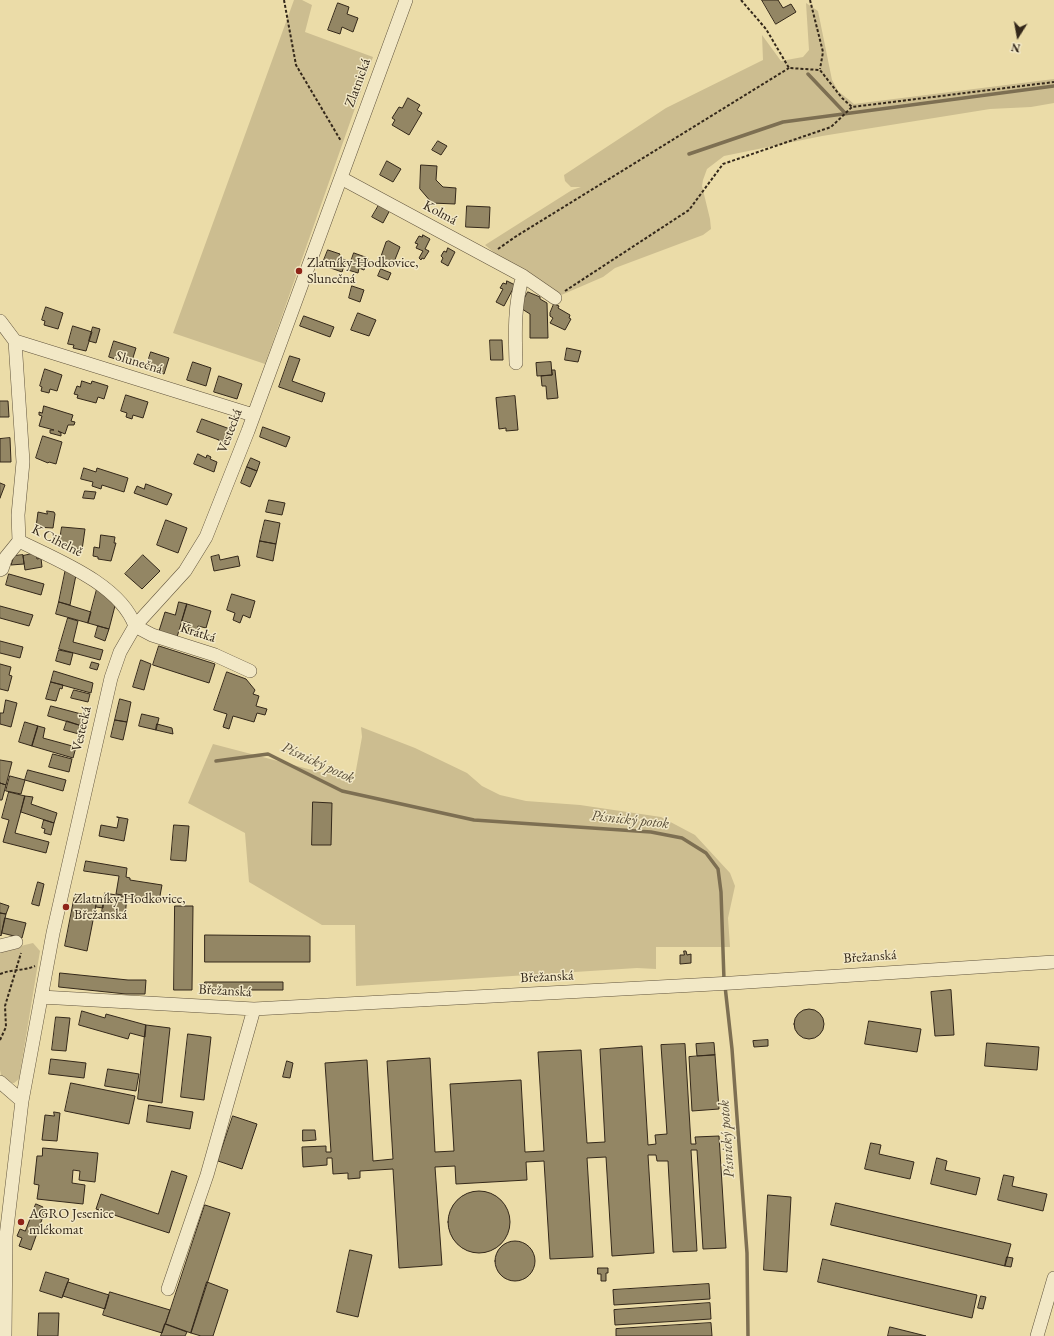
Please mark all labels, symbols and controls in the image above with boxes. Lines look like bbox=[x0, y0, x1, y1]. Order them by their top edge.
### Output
north arrow bbox=[998, 16, 1038, 56]
text: N bbox=[1010, 40, 1021, 56]
street label: Zlatnická bbox=[341, 56, 375, 110]
street label: Kolmá bbox=[420, 197, 460, 229]
place label: Zlatníky-Hodkovice, Slunečná bbox=[307, 255, 418, 288]
marker: Zlatníky-Hodkovice, Slunečná bbox=[294, 266, 304, 276]
street label: Slunečná bbox=[113, 348, 165, 378]
street label: Vestecká bbox=[214, 407, 246, 455]
street label: K Cihelně bbox=[29, 521, 85, 561]
street label: Krátká bbox=[178, 619, 218, 647]
street label: Vestecká bbox=[69, 705, 95, 753]
water label: Písnický potok bbox=[279, 738, 357, 788]
water label: Písnický potok bbox=[590, 807, 670, 833]
place label: Zlatníky-Hodkovice, Břežanská bbox=[74, 891, 185, 924]
marker: Zlatníky-Hodkovice, Břežanská bbox=[61, 902, 71, 912]
street label: Břežanská bbox=[843, 947, 897, 967]
street label: Břežanská bbox=[520, 967, 574, 987]
street label: Břežanská bbox=[198, 981, 252, 1001]
water label: Písnický potok bbox=[715, 1099, 739, 1179]
place label: AGRO Jesenice mlékomat bbox=[29, 1206, 114, 1238]
marker: AGRO Jesenice mlékomat bbox=[16, 1217, 26, 1227]

